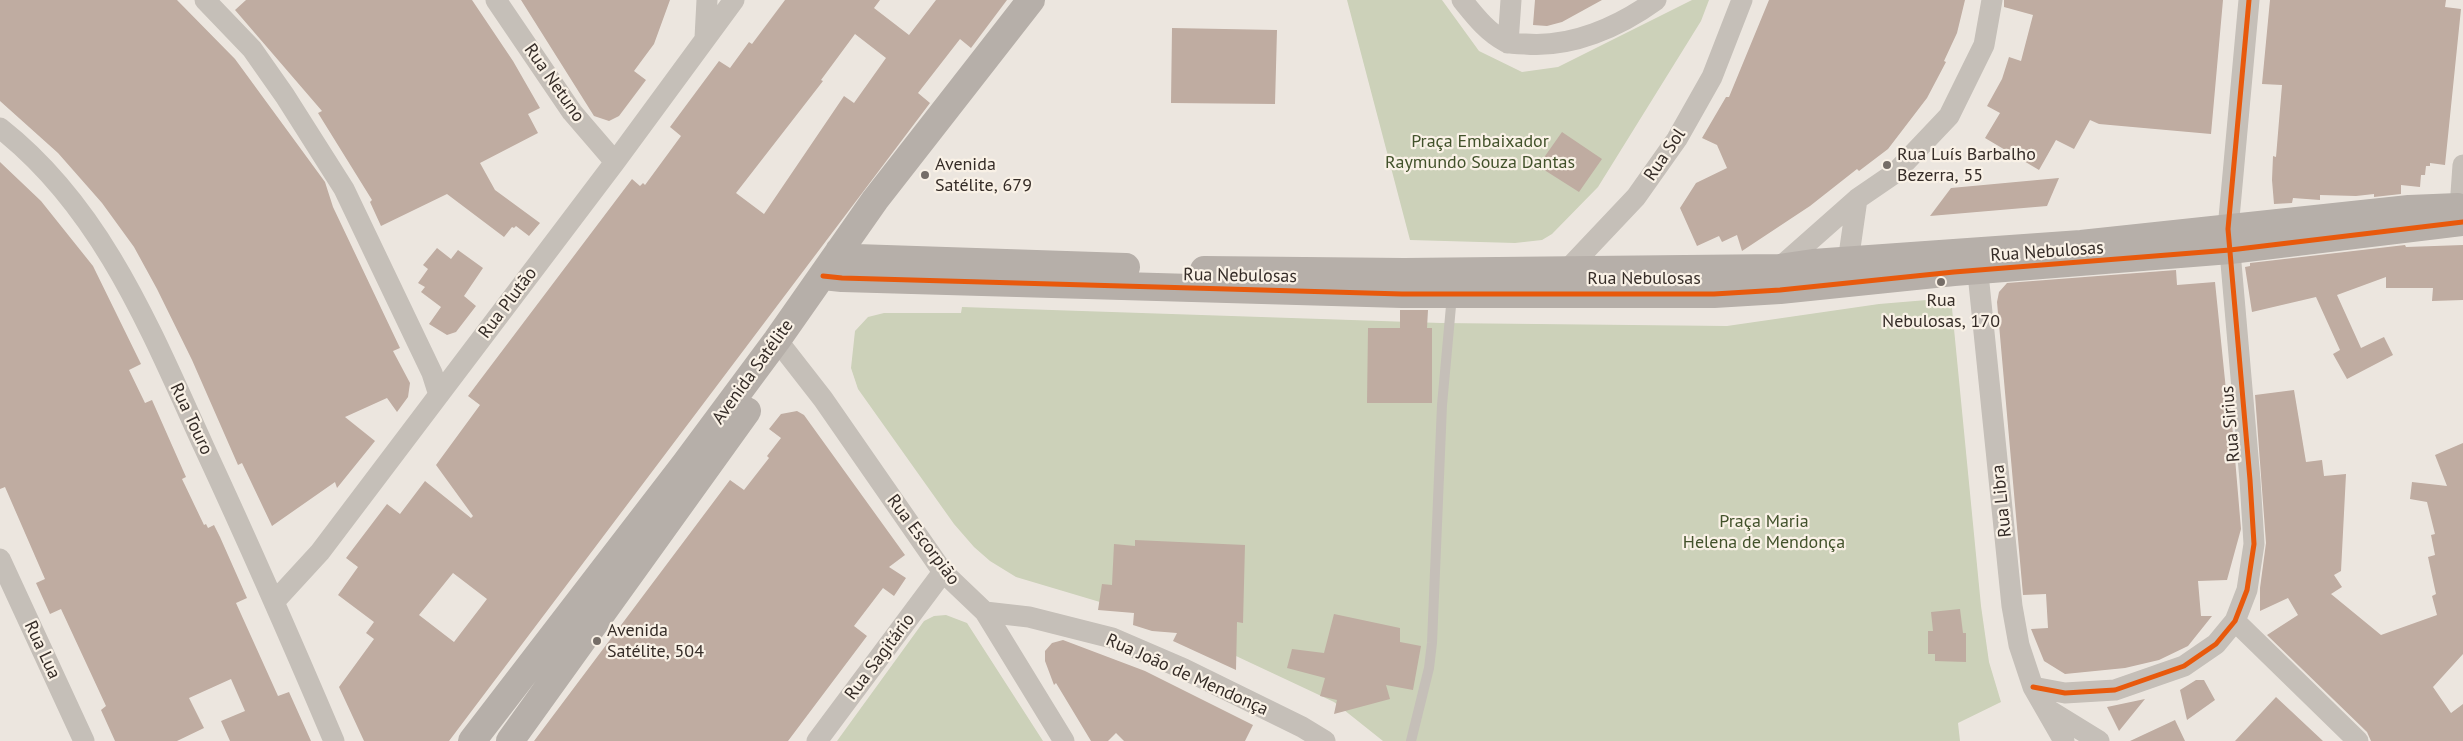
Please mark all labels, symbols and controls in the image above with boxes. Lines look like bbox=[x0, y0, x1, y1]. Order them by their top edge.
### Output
street label: Rua Netuno bbox=[519, 40, 589, 126]
street label: Rua Sol bbox=[1640, 125, 1690, 185]
park label: Praça Embaixador Raymundo Souza Dantas bbox=[1385, 131, 1575, 173]
place label: Rua Luís Barbalho Bezerra, 55 bbox=[1897, 144, 2036, 186]
place label: Avenida Satélite, 679 bbox=[935, 154, 1032, 196]
marker: Rua Luís Barbalho Bezerra, 55 bbox=[1881, 159, 1893, 171]
marker: Avenida Satélite, 679 bbox=[919, 169, 931, 181]
street label: Rua Nebulosas bbox=[1990, 237, 2104, 267]
street label: Rua Plutão bbox=[474, 263, 542, 343]
street label: Rua Nebulosas bbox=[1183, 264, 1297, 288]
street label: Rua Nebulosas bbox=[1587, 268, 1701, 290]
marker: Rua Nebulosas, 170 bbox=[1935, 276, 1947, 288]
place label: Rua Nebulosas, 170 bbox=[1882, 290, 2000, 332]
street label: Avenida Satélite bbox=[708, 315, 798, 429]
street label: Rua Touro bbox=[165, 380, 217, 458]
street label: Rua Sirius bbox=[2217, 385, 2245, 463]
street label: Rua Libra bbox=[1987, 464, 2017, 538]
street label: Rua Escorpião bbox=[882, 490, 964, 590]
park label: Praça Maria Helena de Mendonça bbox=[1683, 511, 1845, 554]
street label: Rua Sagitário bbox=[841, 610, 919, 704]
street label: Rua Lua bbox=[19, 618, 65, 682]
place label: Avenida Satélite, 504 bbox=[607, 620, 704, 662]
street label: Rua João de Mendonça bbox=[1103, 629, 1271, 721]
marker: Avenida Satélite, 504 bbox=[591, 635, 603, 647]

